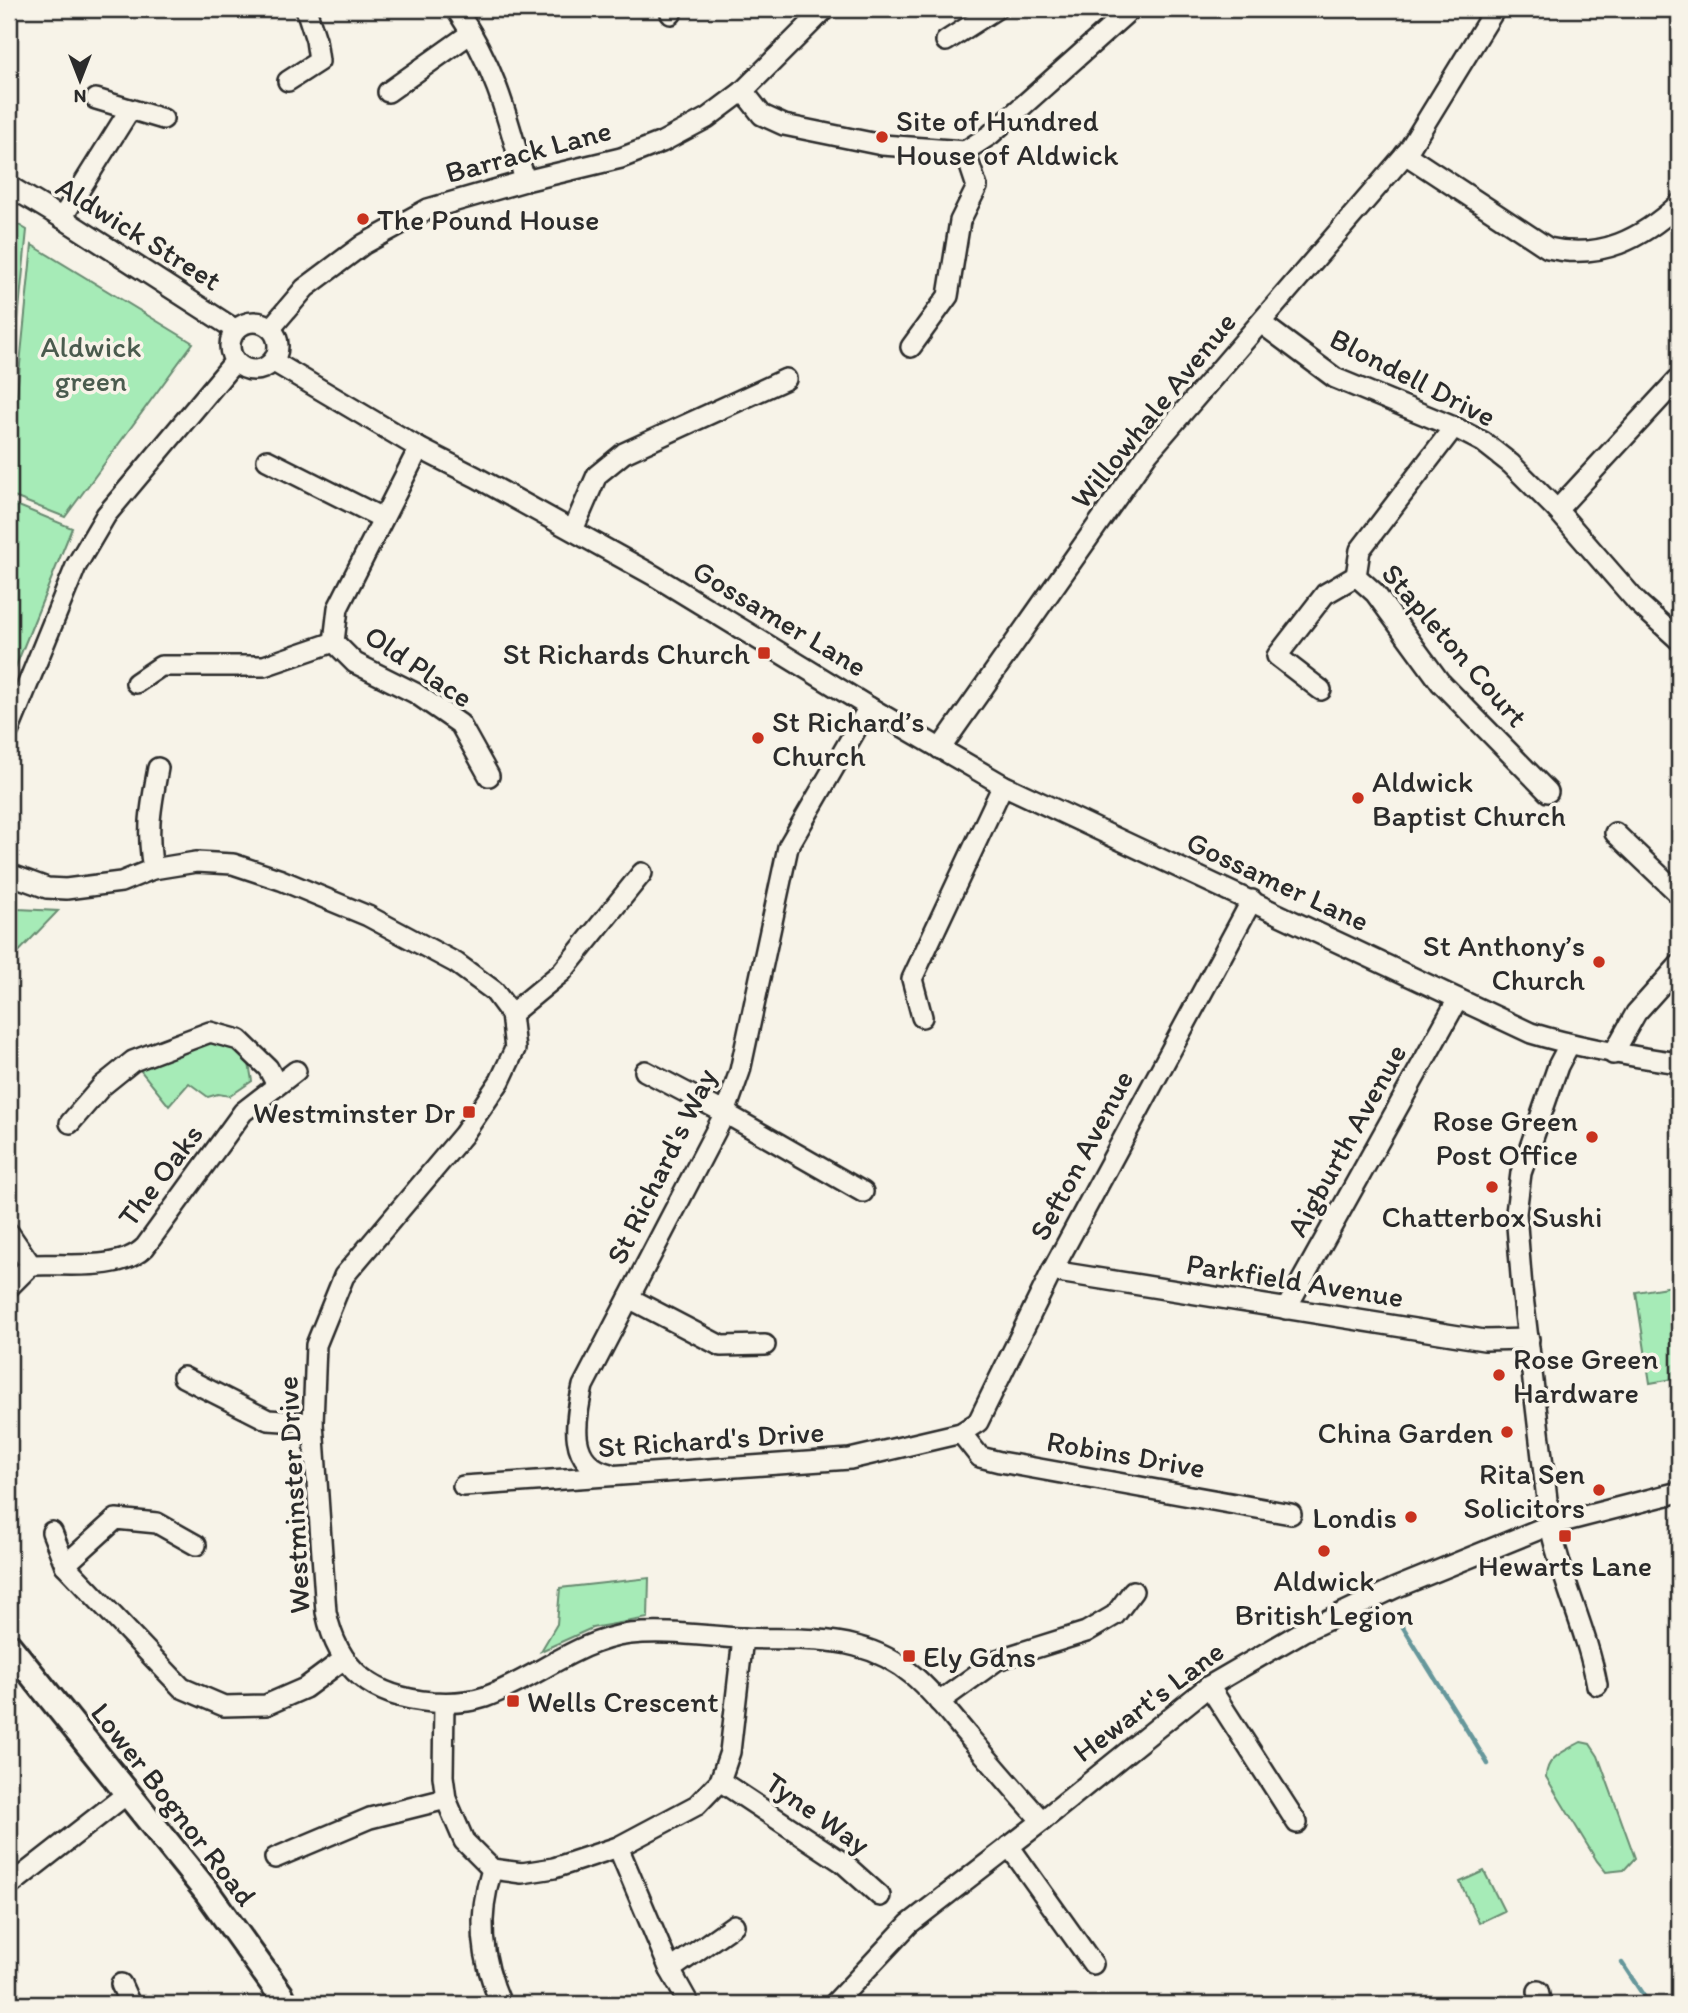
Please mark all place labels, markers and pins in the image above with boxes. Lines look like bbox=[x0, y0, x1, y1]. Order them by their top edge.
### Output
place label: Site of Hundred House of Aldwick bbox=[896, 102, 1119, 173]
marker: Site of Hundred House of Aldwick bbox=[874, 129, 890, 145]
place label: The Pound House bbox=[377, 201, 599, 238]
marker: The Pound House bbox=[355, 211, 371, 227]
place label: St Richards Church bbox=[503, 635, 750, 672]
marker: St Richards Church bbox=[756, 645, 772, 661]
place label: St Richard’s Church bbox=[772, 703, 925, 774]
marker: St Richard’s Church bbox=[750, 730, 766, 746]
place label: Aldwick Baptist Church bbox=[1372, 763, 1566, 834]
marker: Aldwick Baptist Church bbox=[1350, 790, 1366, 806]
place label: St Anthony’s Church bbox=[1423, 927, 1585, 998]
marker: St Anthony’s Church bbox=[1591, 954, 1607, 970]
place label: Westminster Dr bbox=[253, 1094, 456, 1131]
place label: Rose Green Post Office bbox=[1433, 1102, 1578, 1173]
marker: Westminster Dr bbox=[461, 1104, 477, 1120]
marker: Rose Green Post Office bbox=[1584, 1129, 1600, 1145]
marker: Chatterbox Sushi bbox=[1484, 1179, 1500, 1195]
place label: Chatterbox Sushi bbox=[1382, 1198, 1602, 1235]
place label: Rose Green Hardware bbox=[1513, 1340, 1658, 1411]
marker: Rose Green Hardware bbox=[1491, 1367, 1507, 1383]
place label: China Garden bbox=[1318, 1414, 1493, 1451]
marker: China Garden bbox=[1499, 1424, 1515, 1440]
place label: Rita Sen Solicitors bbox=[1463, 1455, 1585, 1526]
marker: Rita Sen Solicitors bbox=[1591, 1482, 1607, 1498]
place label: Londis bbox=[1312, 1499, 1397, 1536]
marker: Londis bbox=[1403, 1509, 1419, 1525]
marker: Hewarts Lane bbox=[1557, 1528, 1573, 1544]
marker: Aldwick British Legion bbox=[1316, 1543, 1332, 1559]
place label: Hewarts Lane bbox=[1478, 1547, 1652, 1584]
place label: Aldwick British Legion bbox=[1234, 1562, 1414, 1633]
place label: Ely Gdns bbox=[923, 1638, 1036, 1675]
marker: Ely Gdns bbox=[901, 1648, 917, 1664]
place label: Wells Crescent bbox=[527, 1683, 719, 1720]
marker: Wells Crescent bbox=[505, 1693, 521, 1709]

